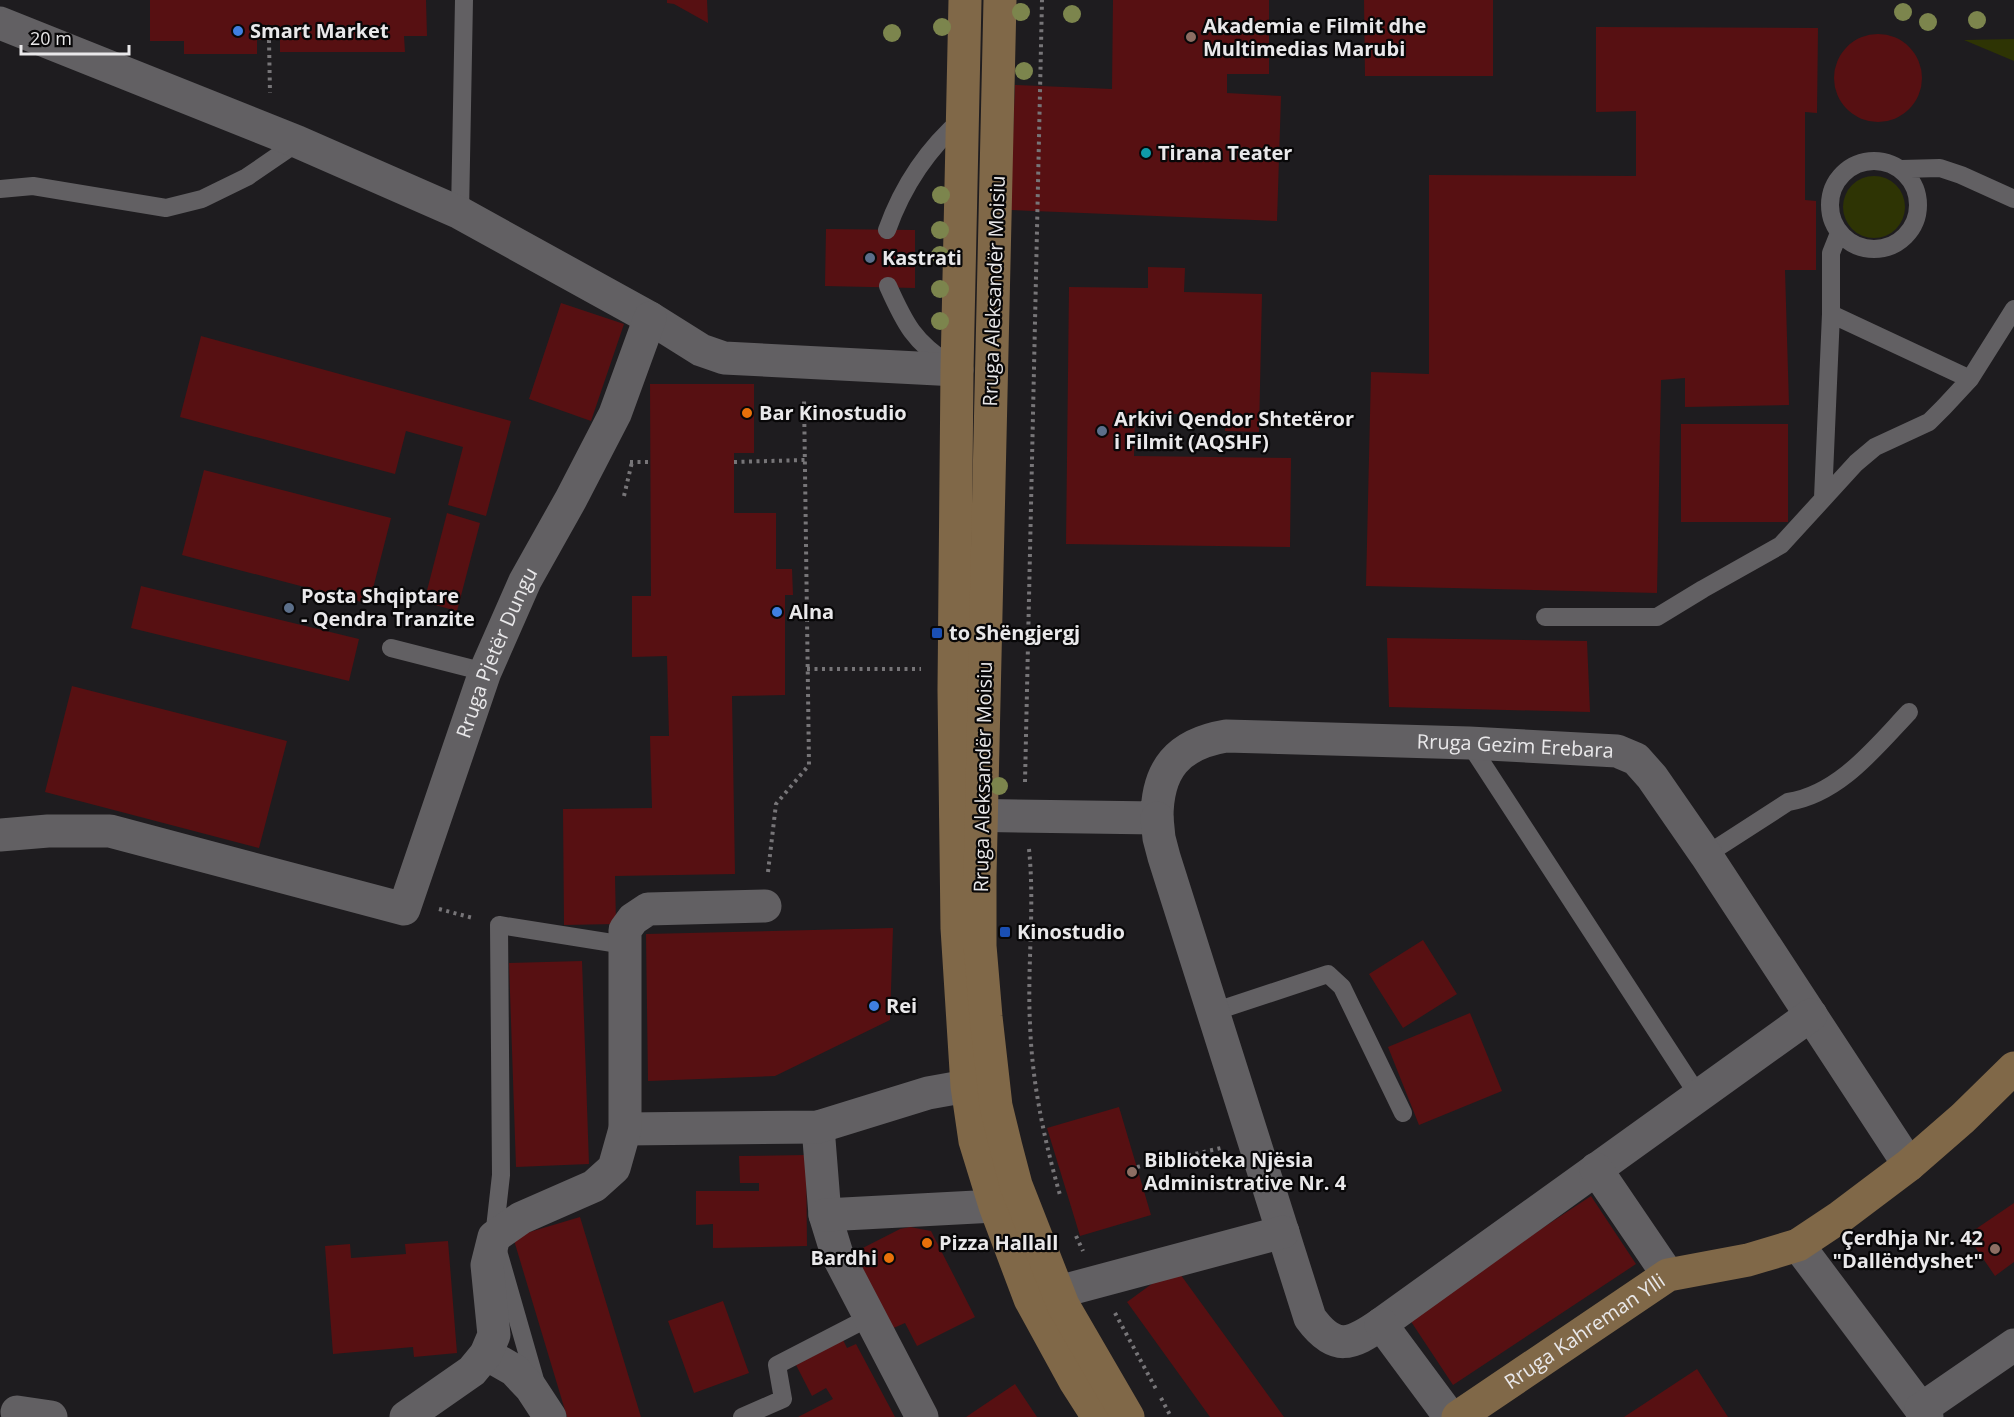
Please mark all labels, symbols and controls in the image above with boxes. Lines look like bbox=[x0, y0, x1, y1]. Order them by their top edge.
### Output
place label: Akademia e Filmit dhe Multimedias Marubi bbox=[1203, 12, 1426, 62]
place label: Smart Market bbox=[250, 17, 389, 44]
scale bar bbox=[21, 18, 129, 56]
marker: Smart Market bbox=[231, 24, 245, 38]
text: 20 m bbox=[30, 26, 72, 50]
marker: Akademia e Filmit dhe Multimedias Marubi bbox=[1184, 30, 1198, 44]
place label: Tirana Teater bbox=[1158, 139, 1292, 166]
marker: Tirana Teater bbox=[1139, 146, 1153, 160]
street label: Rruga Aleksandër Moisiu bbox=[976, 175, 1011, 407]
place label: Kastrati bbox=[882, 244, 962, 271]
marker: Kastrati bbox=[863, 251, 877, 265]
place label: Bar Kinostudio bbox=[759, 399, 907, 426]
place label: Arkivi Qendor Shtetëror i Filmit (AQSHF) bbox=[1114, 405, 1354, 455]
marker: Bar Kinostudio bbox=[740, 406, 754, 420]
marker: Arkivi Qendor Shtetëror i Filmit (AQSHF) bbox=[1095, 424, 1109, 438]
street label: Rruga Pjetër Dungu bbox=[449, 562, 543, 741]
place label: Posta Shqiptare - Qendra Tranzite bbox=[301, 582, 475, 632]
place label: Alna bbox=[789, 598, 834, 625]
marker: Posta Shqiptare - Qendra Tranzite bbox=[282, 601, 296, 615]
marker: Alna bbox=[770, 605, 784, 619]
place label: to Shëngjergj bbox=[949, 619, 1080, 646]
marker: to Shëngjergj bbox=[930, 626, 944, 640]
street label: Rruga Aleksandër Moisiu bbox=[967, 661, 998, 893]
street label: Rruga Gezim Erebara bbox=[1416, 728, 1614, 764]
place label: Kinostudio bbox=[1017, 918, 1125, 945]
marker: Kinostudio bbox=[998, 925, 1012, 939]
place label: Rei bbox=[886, 992, 917, 1019]
marker: Rei bbox=[867, 999, 881, 1013]
place label: Biblioteka Njësia Administrative Nr. 4 bbox=[1144, 1146, 1347, 1196]
marker: Biblioteka Njësia Administrative Nr. 4 bbox=[1125, 1165, 1139, 1179]
place label: Çerdhja Nr. 42 "Dallëndyshet" bbox=[1832, 1224, 1983, 1274]
place label: Pizza Hallall bbox=[939, 1229, 1058, 1256]
marker: Pizza Hallall bbox=[920, 1236, 934, 1250]
marker: Çerdhja Nr. 42 "Dallëndyshet" bbox=[1988, 1242, 2002, 1256]
place label: Bardhi bbox=[810, 1244, 877, 1271]
marker: Bardhi bbox=[882, 1251, 896, 1265]
street label: Rruga Kahreman Ylli bbox=[1499, 1267, 1670, 1395]

